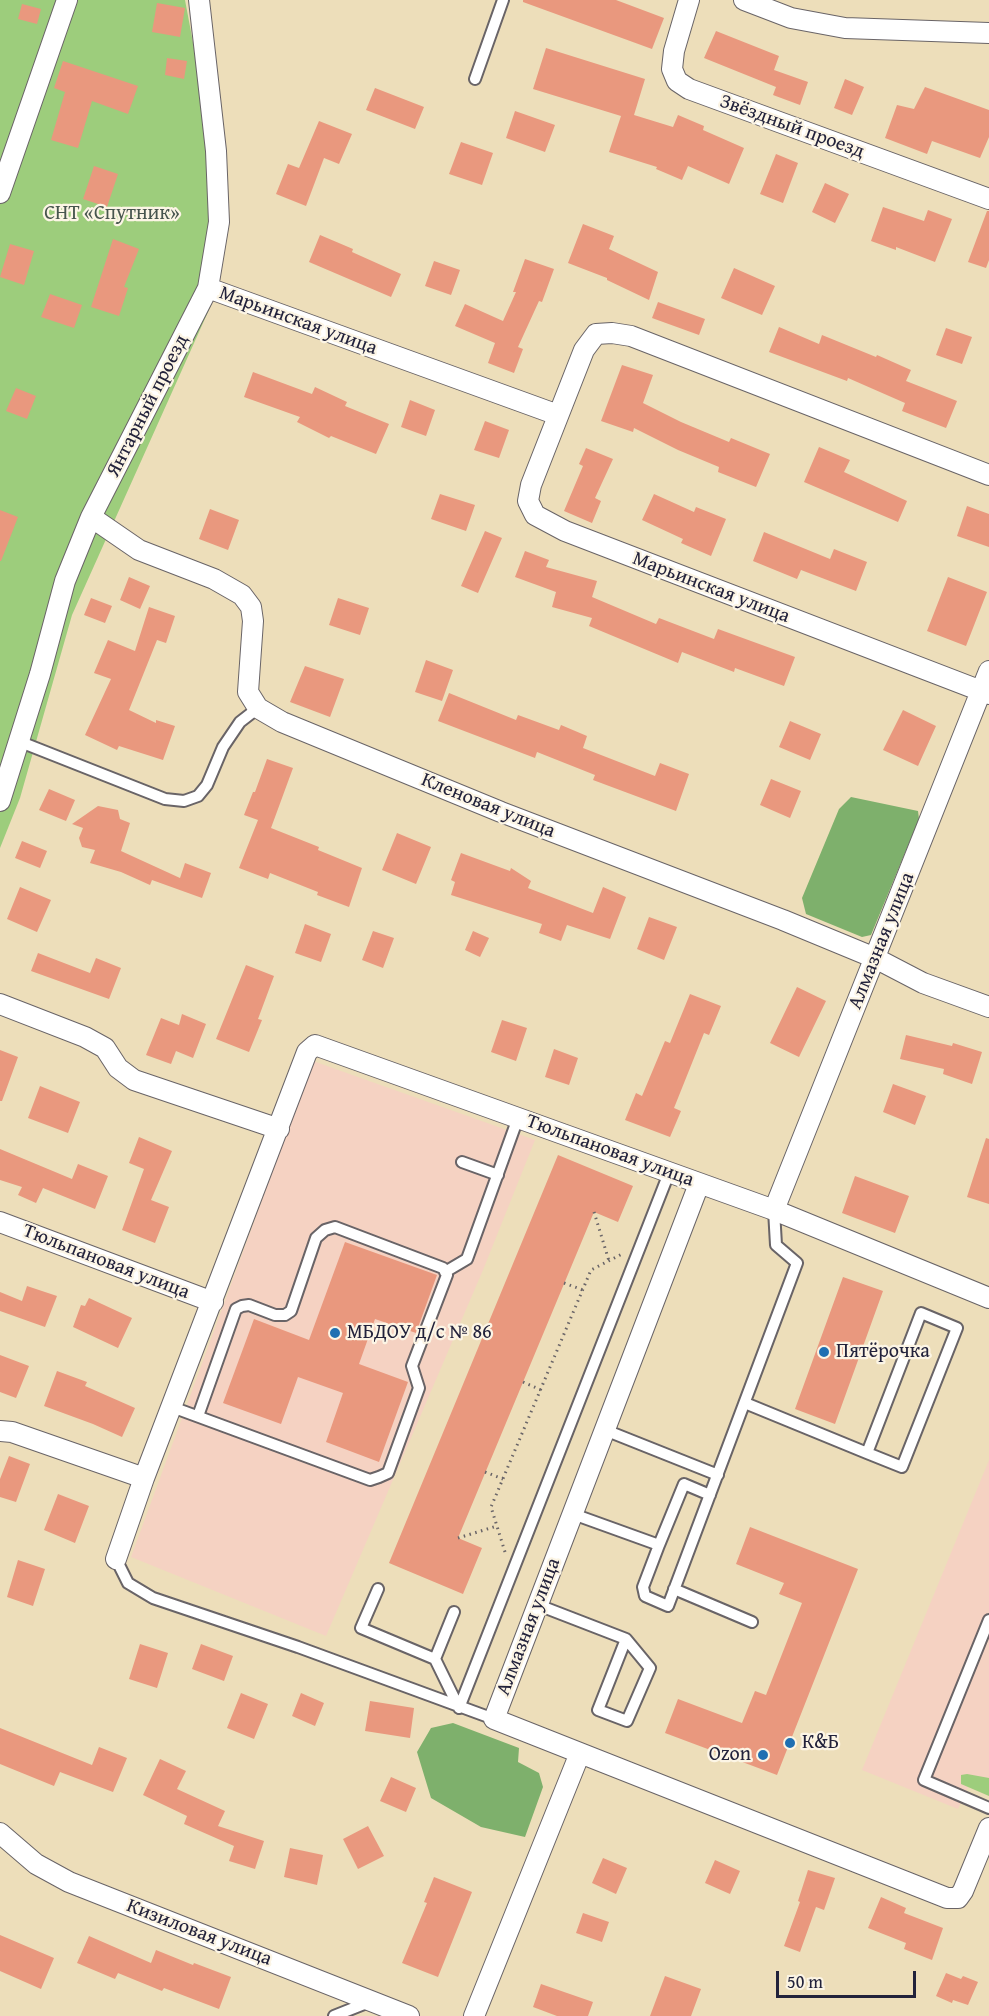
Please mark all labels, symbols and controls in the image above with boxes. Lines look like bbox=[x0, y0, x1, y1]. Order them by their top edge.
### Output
street label: Звёздный проезд bbox=[716, 90, 868, 164]
park label: СНТ «Спутник» bbox=[44, 202, 180, 226]
street label: Марьинская улица bbox=[216, 281, 380, 361]
street label: Янтарный проезд bbox=[102, 331, 194, 481]
street label: Марьинская улица bbox=[629, 547, 793, 629]
street label: Кленовая улица bbox=[418, 768, 558, 844]
street label: Алмазная улица bbox=[844, 869, 920, 1013]
street label: Тюльпановая улица bbox=[523, 1110, 697, 1192]
street label: Тюльпановая улица bbox=[19, 1219, 193, 1305]
place label: МБДОУ д/с № 86 bbox=[347, 1321, 492, 1345]
marker: МБДОУ д/с № 86 bbox=[328, 1326, 342, 1340]
place label: Пятёрочка bbox=[836, 1340, 930, 1364]
marker: Пятёрочка bbox=[817, 1345, 831, 1359]
street label: Алмазная улица bbox=[492, 1555, 566, 1699]
place label: К&Б bbox=[802, 1731, 839, 1755]
marker: К&Б bbox=[783, 1736, 797, 1750]
place label: Ozon bbox=[709, 1743, 751, 1767]
marker: Ozon bbox=[756, 1748, 770, 1762]
street label: Кизиловая улица bbox=[123, 1894, 275, 1972]
scale bar bbox=[779, 1959, 918, 1997]
text: 50 m bbox=[787, 1968, 823, 1995]

